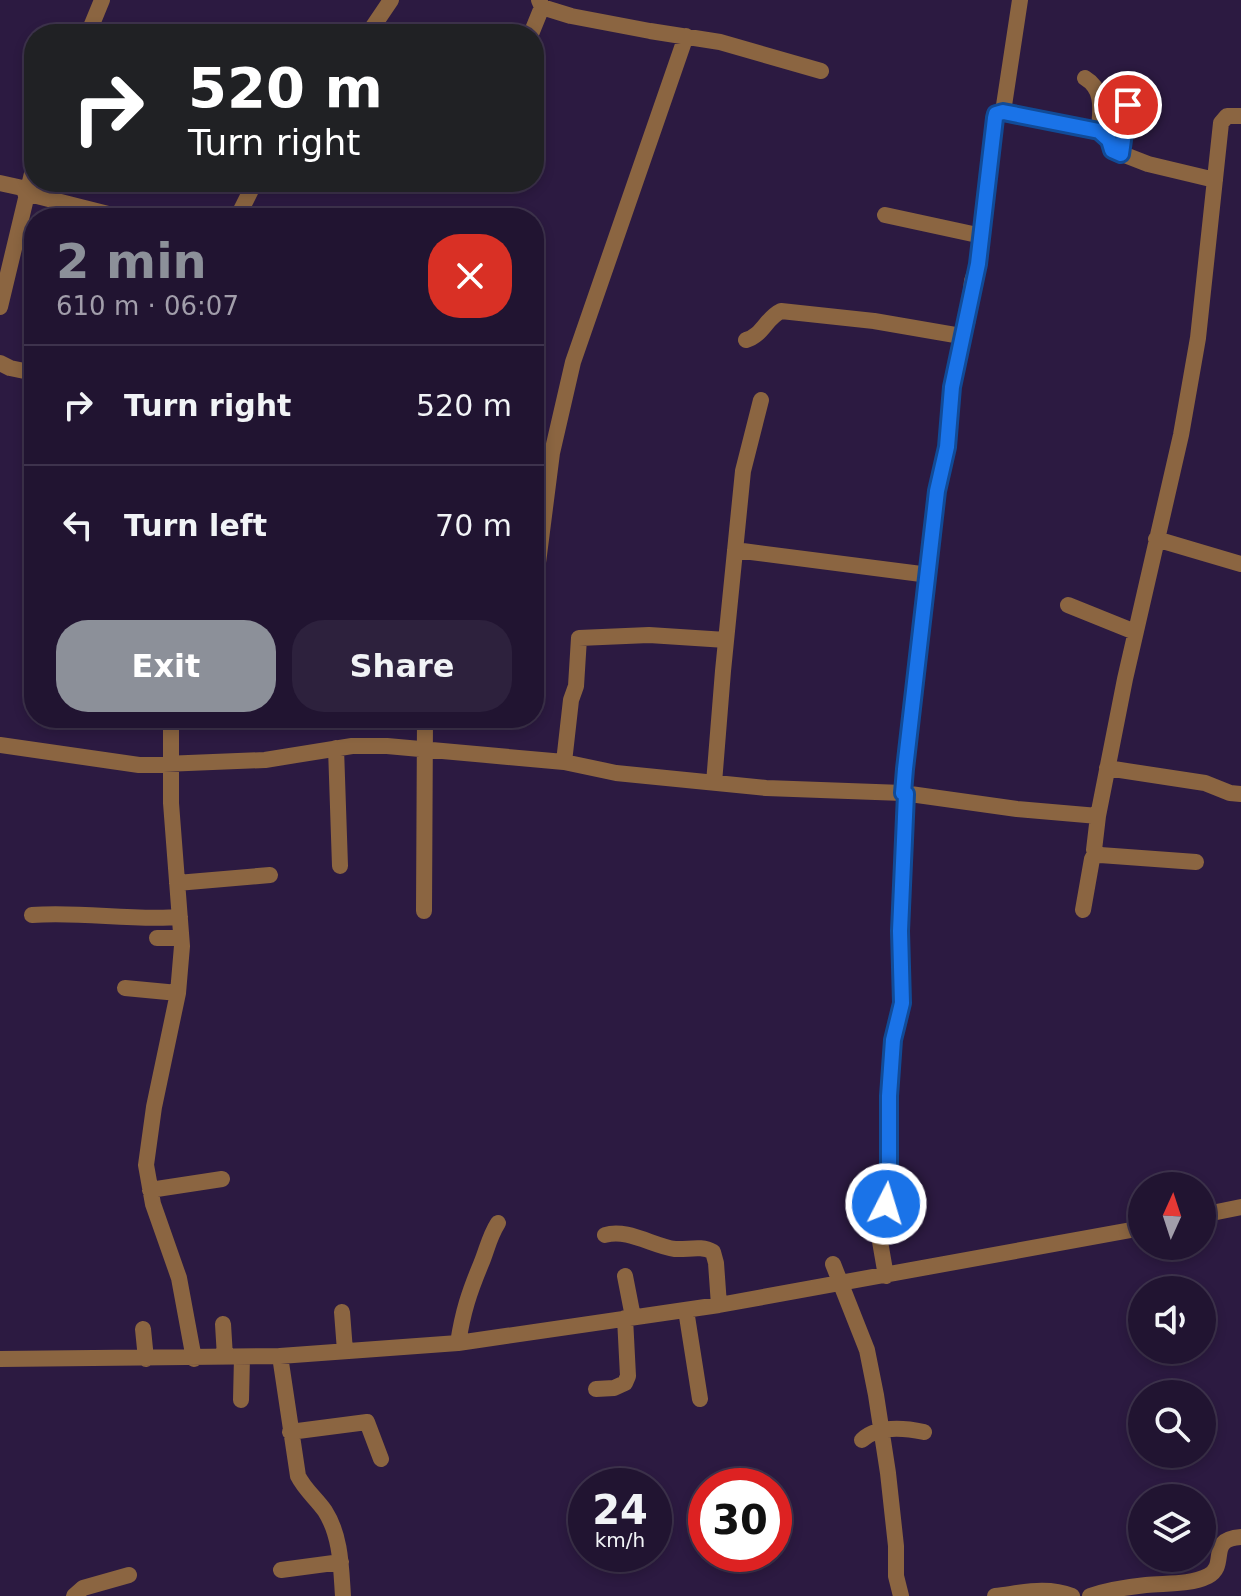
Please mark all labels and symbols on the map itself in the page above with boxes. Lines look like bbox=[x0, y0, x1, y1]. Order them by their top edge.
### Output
pin bbox=[1094, 71, 1162, 139]
position arrow bbox=[844, 1162, 928, 1246]
north arrow bbox=[1128, 1172, 1216, 1260]
speed limit sign: 30 bbox=[688, 1468, 792, 1572]

